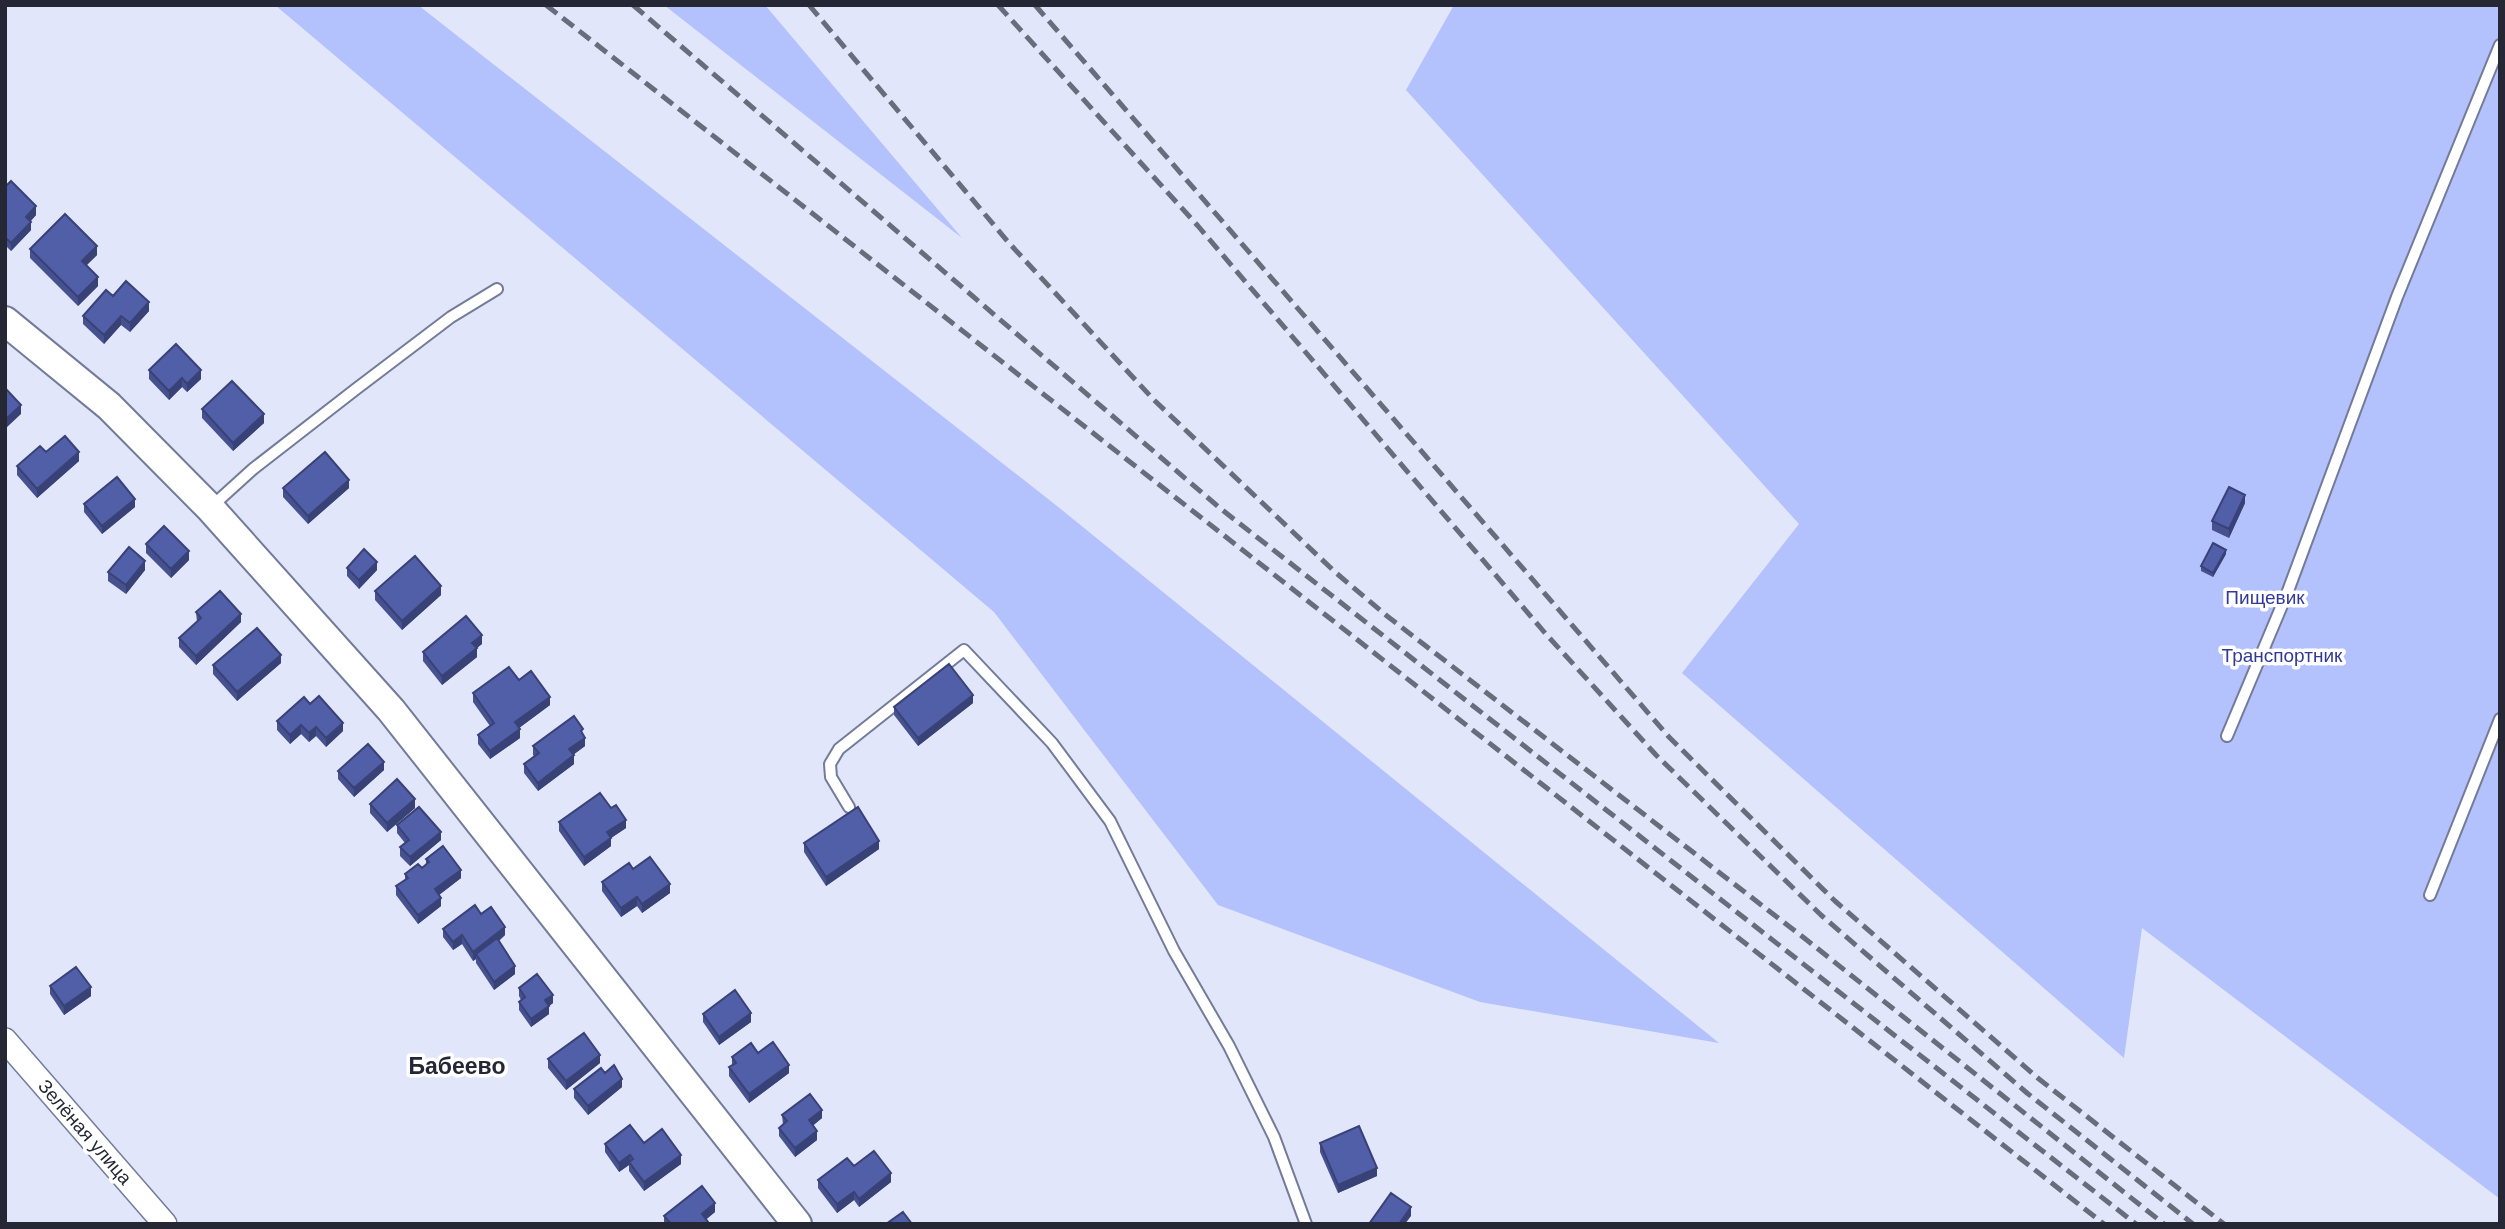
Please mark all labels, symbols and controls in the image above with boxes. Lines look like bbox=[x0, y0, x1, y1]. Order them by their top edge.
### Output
park label: Пищевик bbox=[2225, 585, 2305, 610]
park label: Транспортник bbox=[2222, 643, 2343, 668]
district label: Бабеево bbox=[409, 1051, 506, 1081]
street label: Зелёная улица bbox=[32, 1074, 138, 1190]

